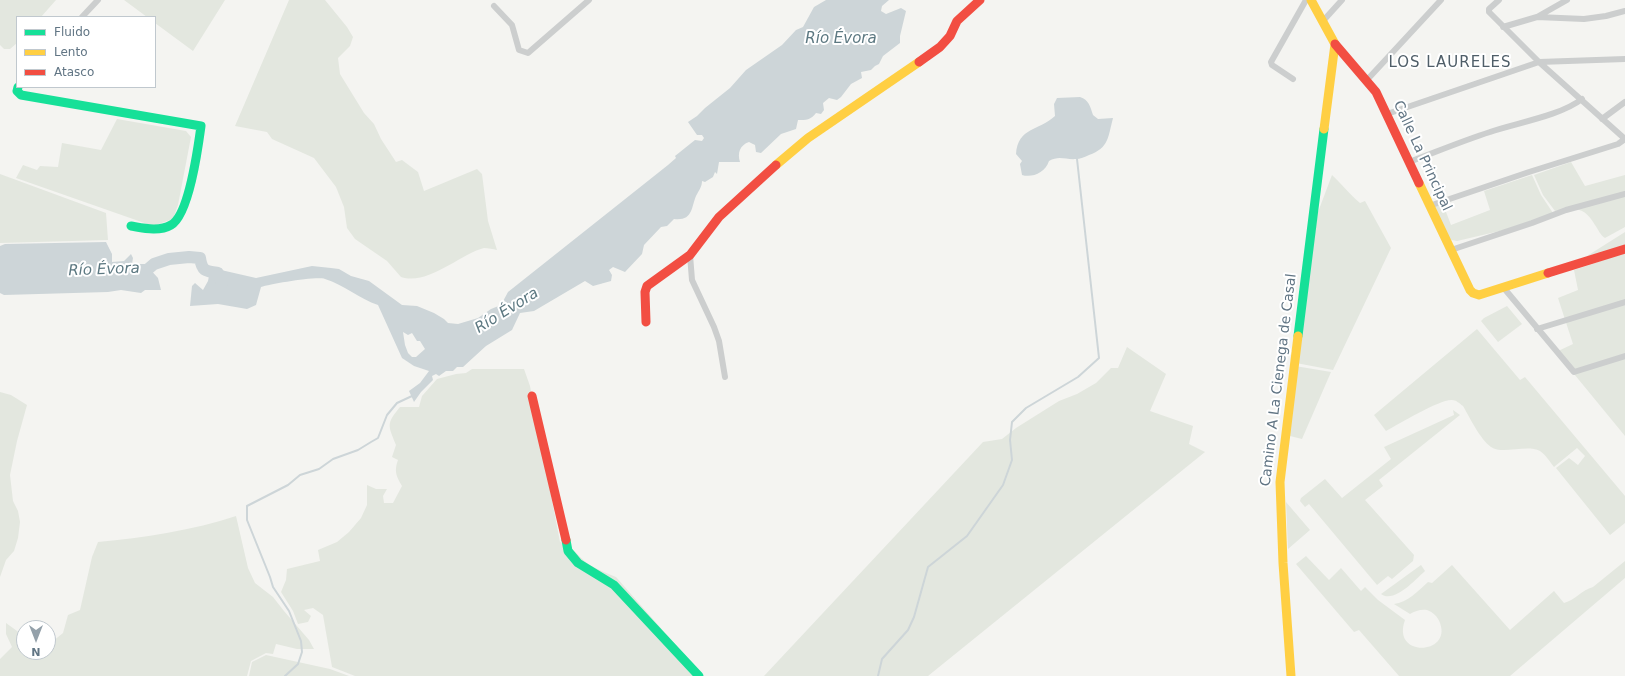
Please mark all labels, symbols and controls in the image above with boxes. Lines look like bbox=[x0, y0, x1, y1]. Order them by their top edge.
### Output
legend bbox=[16, 16, 156, 88]
text: Fluido bbox=[54, 25, 90, 39]
water label: Río Évora bbox=[805, 30, 877, 48]
text: Lento bbox=[54, 45, 88, 59]
district label: LOS LAURELES bbox=[1388, 54, 1512, 72]
text: Atasco bbox=[54, 65, 94, 79]
street label: Calle La Principal bbox=[1389, 98, 1455, 214]
water label: Río Évora bbox=[68, 260, 140, 280]
street label: Camino A La Cienega de Casal bbox=[1258, 273, 1300, 487]
water label: Río Évora bbox=[472, 284, 542, 338]
north arrow bbox=[16, 620, 56, 660]
text: N bbox=[31, 645, 41, 658]

